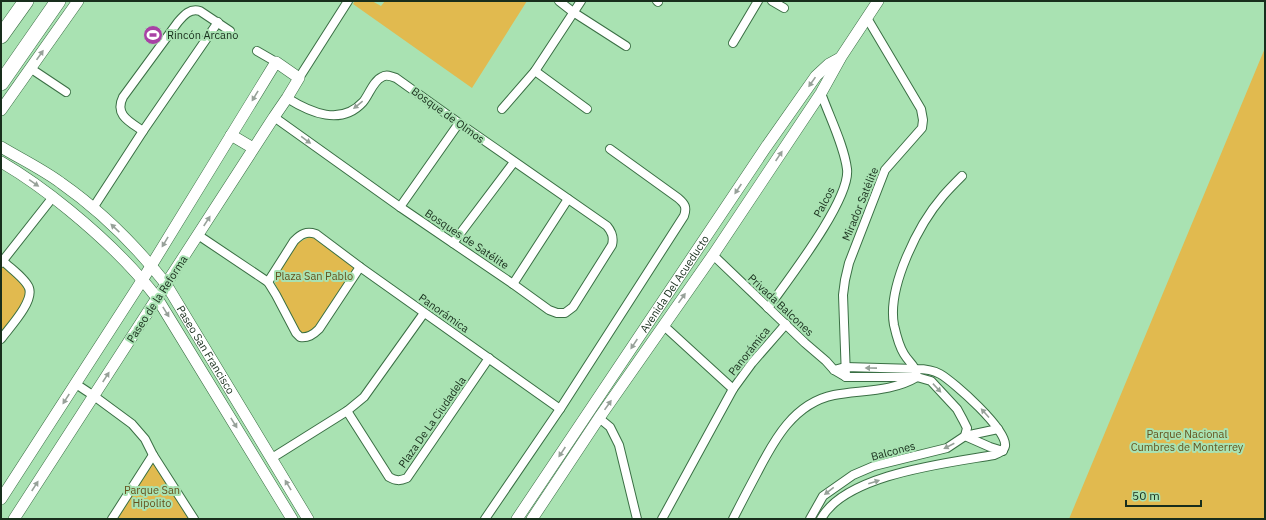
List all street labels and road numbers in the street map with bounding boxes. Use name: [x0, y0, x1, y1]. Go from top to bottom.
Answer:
street label: Bosque de Olmos: [409, 84, 487, 146]
street label: Mirador Satélite: [839, 165, 881, 243]
street label: Palcos: [810, 184, 838, 220]
street label: Bosques de Satélite: [422, 206, 512, 272]
street label: Avenida Del Acueducto: [637, 232, 712, 335]
street label: Paseo de la Reforma: [124, 253, 190, 345]
street label: Privada Balcones: [745, 271, 817, 339]
street label: Panorámica: [416, 290, 472, 336]
street label: Paseo San Francisco: [174, 303, 238, 397]
street label: Panorámica: [725, 324, 773, 378]
street label: Plaza De La Ciudadela: [395, 373, 469, 470]
street label: Balcones: [869, 438, 917, 464]

